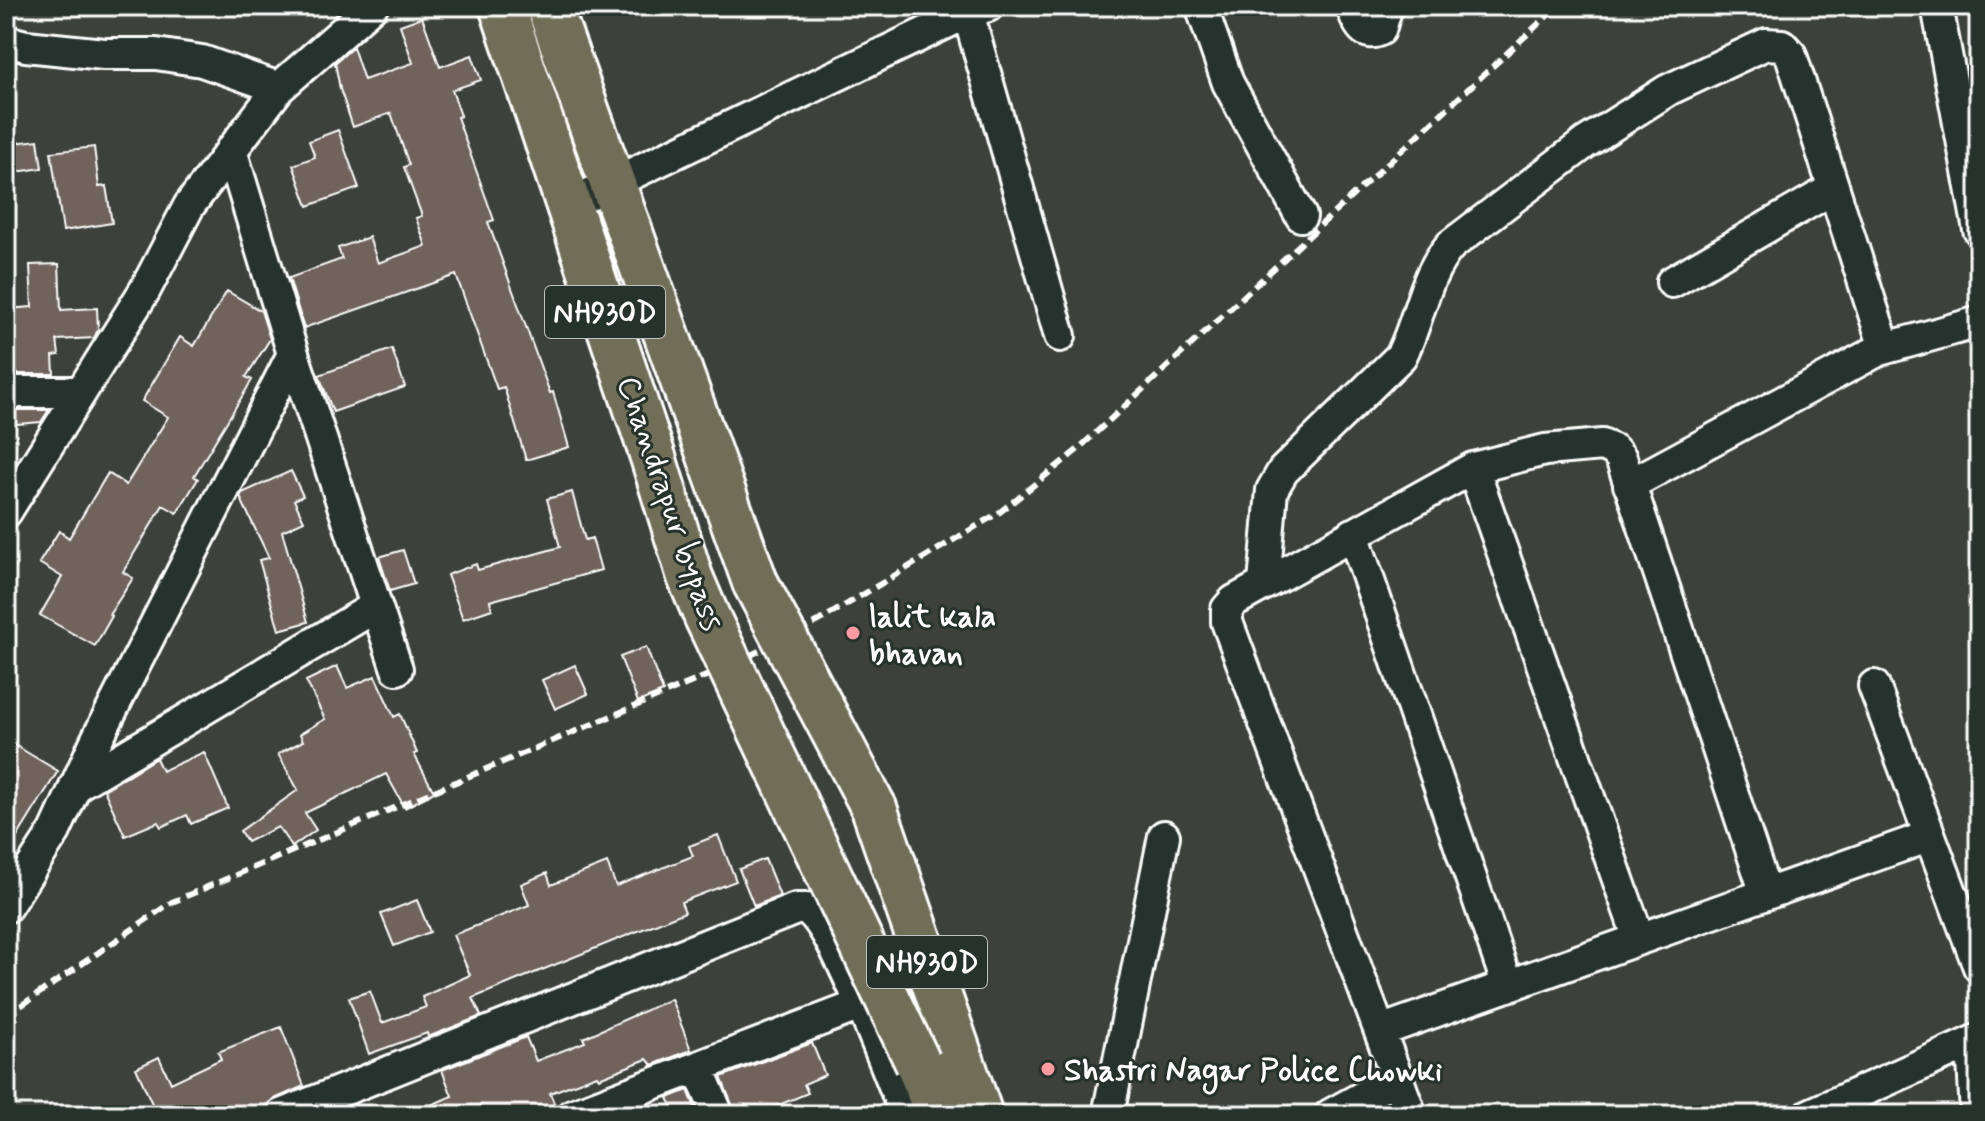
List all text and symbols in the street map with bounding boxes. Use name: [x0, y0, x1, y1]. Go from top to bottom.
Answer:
road number: NH930D: [545, 286, 665, 338]
street label: Chandrapur bypass: [606, 371, 732, 637]
place label: lalit kala bhavan: [869, 596, 996, 675]
marker: lalit kala bhavan: [844, 624, 862, 642]
road number: NH930D: [867, 936, 987, 988]
place label: Shastri Nagar Police Chowki: [1064, 1050, 1442, 1095]
marker: Shastri Nagar Police Chowki: [1039, 1060, 1057, 1078]

